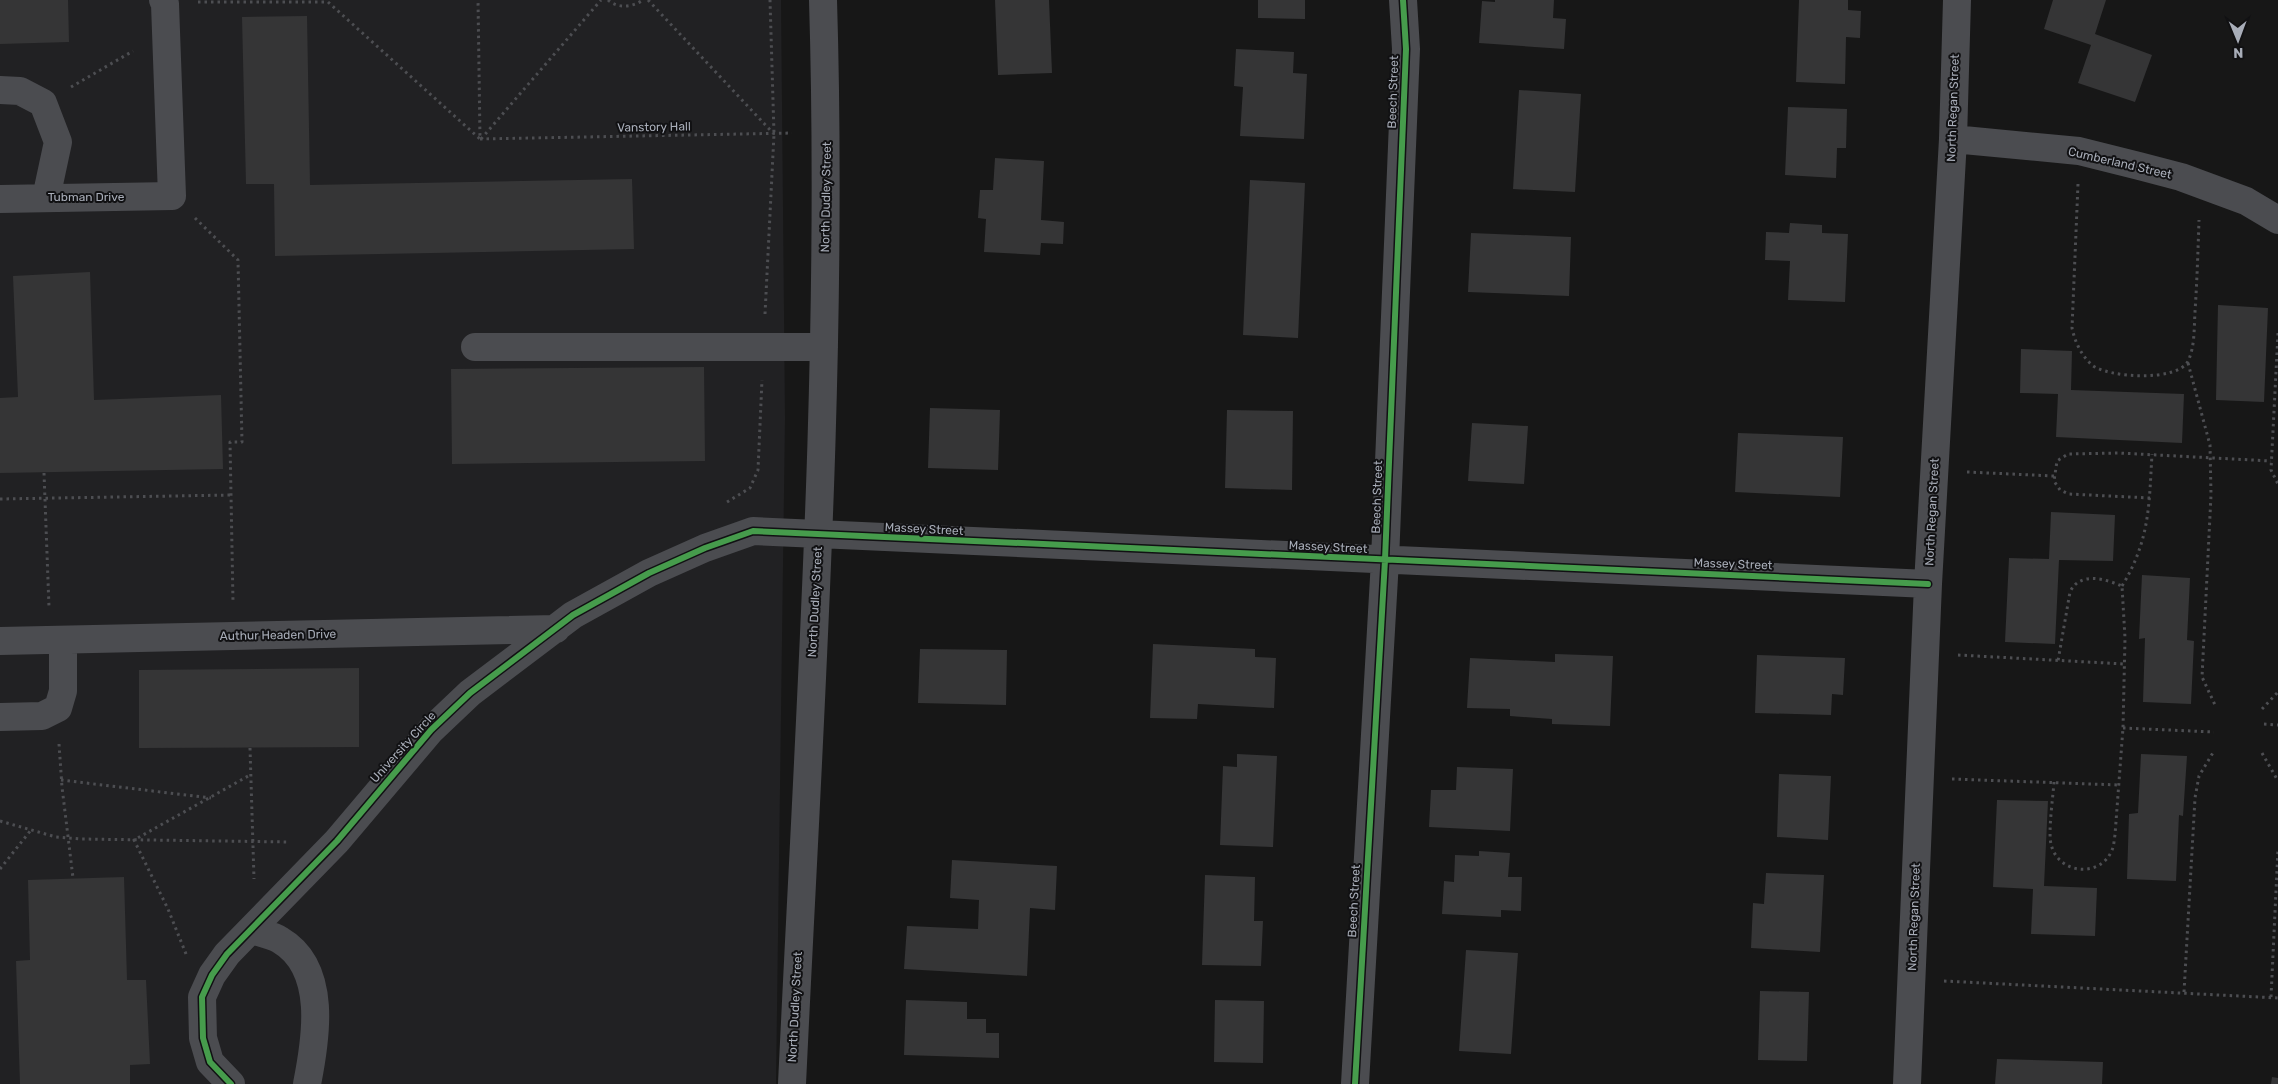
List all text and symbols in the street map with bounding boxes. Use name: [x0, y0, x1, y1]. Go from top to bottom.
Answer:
north arrow: [2213, 15, 2263, 65]
text: N: [2233, 44, 2243, 61]
street label: North Regan Street: [1944, 54, 1962, 162]
street label: Beech Street: [1385, 55, 1401, 129]
street label: Vanstory Hall: [617, 119, 691, 135]
street label: North Dudley Street: [818, 141, 834, 252]
street label: Cumberland Street: [2067, 144, 2173, 182]
street label: Tubman Drive: [48, 190, 125, 204]
street label: North Regan Street: [1922, 457, 1942, 566]
street label: Beech Street: [1369, 460, 1385, 534]
street label: Massey Street: [884, 520, 964, 538]
street label: Massey Street: [1288, 538, 1368, 556]
street label: North Dudley Street: [805, 546, 825, 658]
street label: Massey Street: [1693, 556, 1773, 572]
street label: Authur Headen Drive: [220, 627, 337, 643]
street label: University Circle: [367, 708, 439, 785]
street label: North Regan Street: [1905, 863, 1923, 971]
street label: Beech Street: [1345, 864, 1363, 938]
street label: North Dudley Street: [785, 951, 805, 1063]

